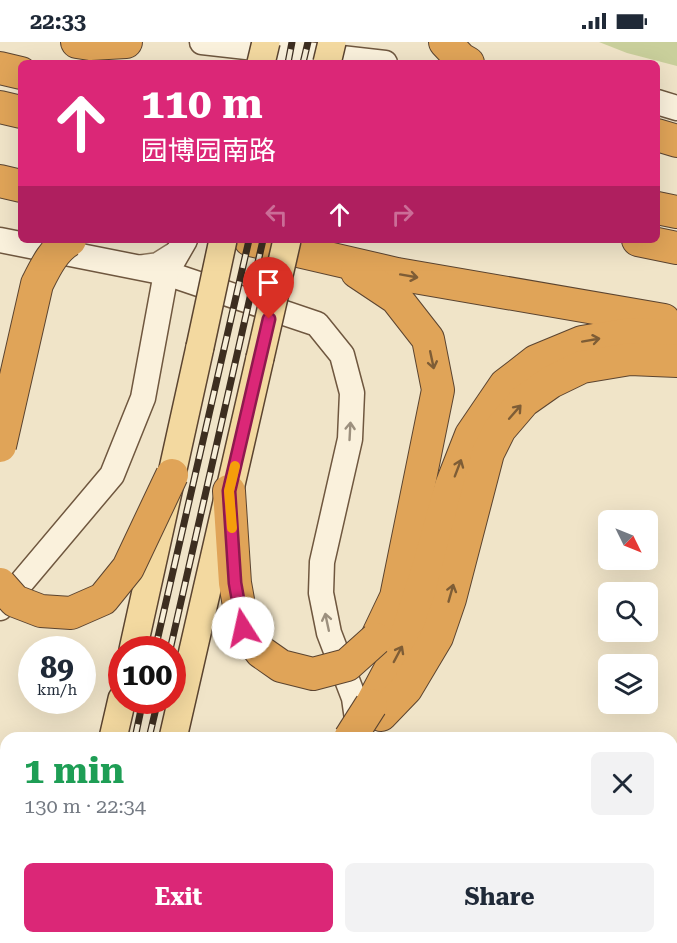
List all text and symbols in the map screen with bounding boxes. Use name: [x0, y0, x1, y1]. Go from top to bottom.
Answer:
text: 22:33: [30, 9, 86, 34]
text: 110 m: [141, 79, 263, 128]
icon: ahead: [42, 84, 120, 162]
text: 园博园南路: [141, 135, 276, 167]
icon: left: [260, 198, 293, 231]
icon: ahead: [323, 198, 356, 231]
icon: right: [386, 198, 419, 231]
pin: [243, 257, 294, 319]
icon: arrive: [252, 266, 285, 299]
one-way arrow: [399, 271, 419, 282]
one-way arrow: [581, 334, 601, 345]
one-way arrow: [427, 350, 438, 369]
one-way arrow: [508, 405, 522, 420]
one-way arrow: [345, 421, 356, 441]
one-way arrow: [453, 460, 464, 478]
north arrow: [598, 510, 658, 570]
map controls: [598, 510, 658, 714]
button: search: [598, 582, 658, 642]
one-way arrow: [446, 584, 457, 603]
position arrow: [211, 596, 275, 660]
one-way arrow: [320, 613, 332, 632]
speed limit sign: 100: [108, 636, 186, 714]
one-way arrow: [392, 646, 404, 663]
text: 89: [40, 650, 74, 685]
button: layers: [598, 654, 658, 714]
text: km/h: [37, 681, 77, 699]
text: 1 min: [24, 750, 124, 792]
button: close: [591, 752, 654, 815]
text: 130 m · 22:34: [24, 794, 146, 818]
button: Exit: [24, 863, 333, 932]
button: Share: [345, 863, 654, 932]

